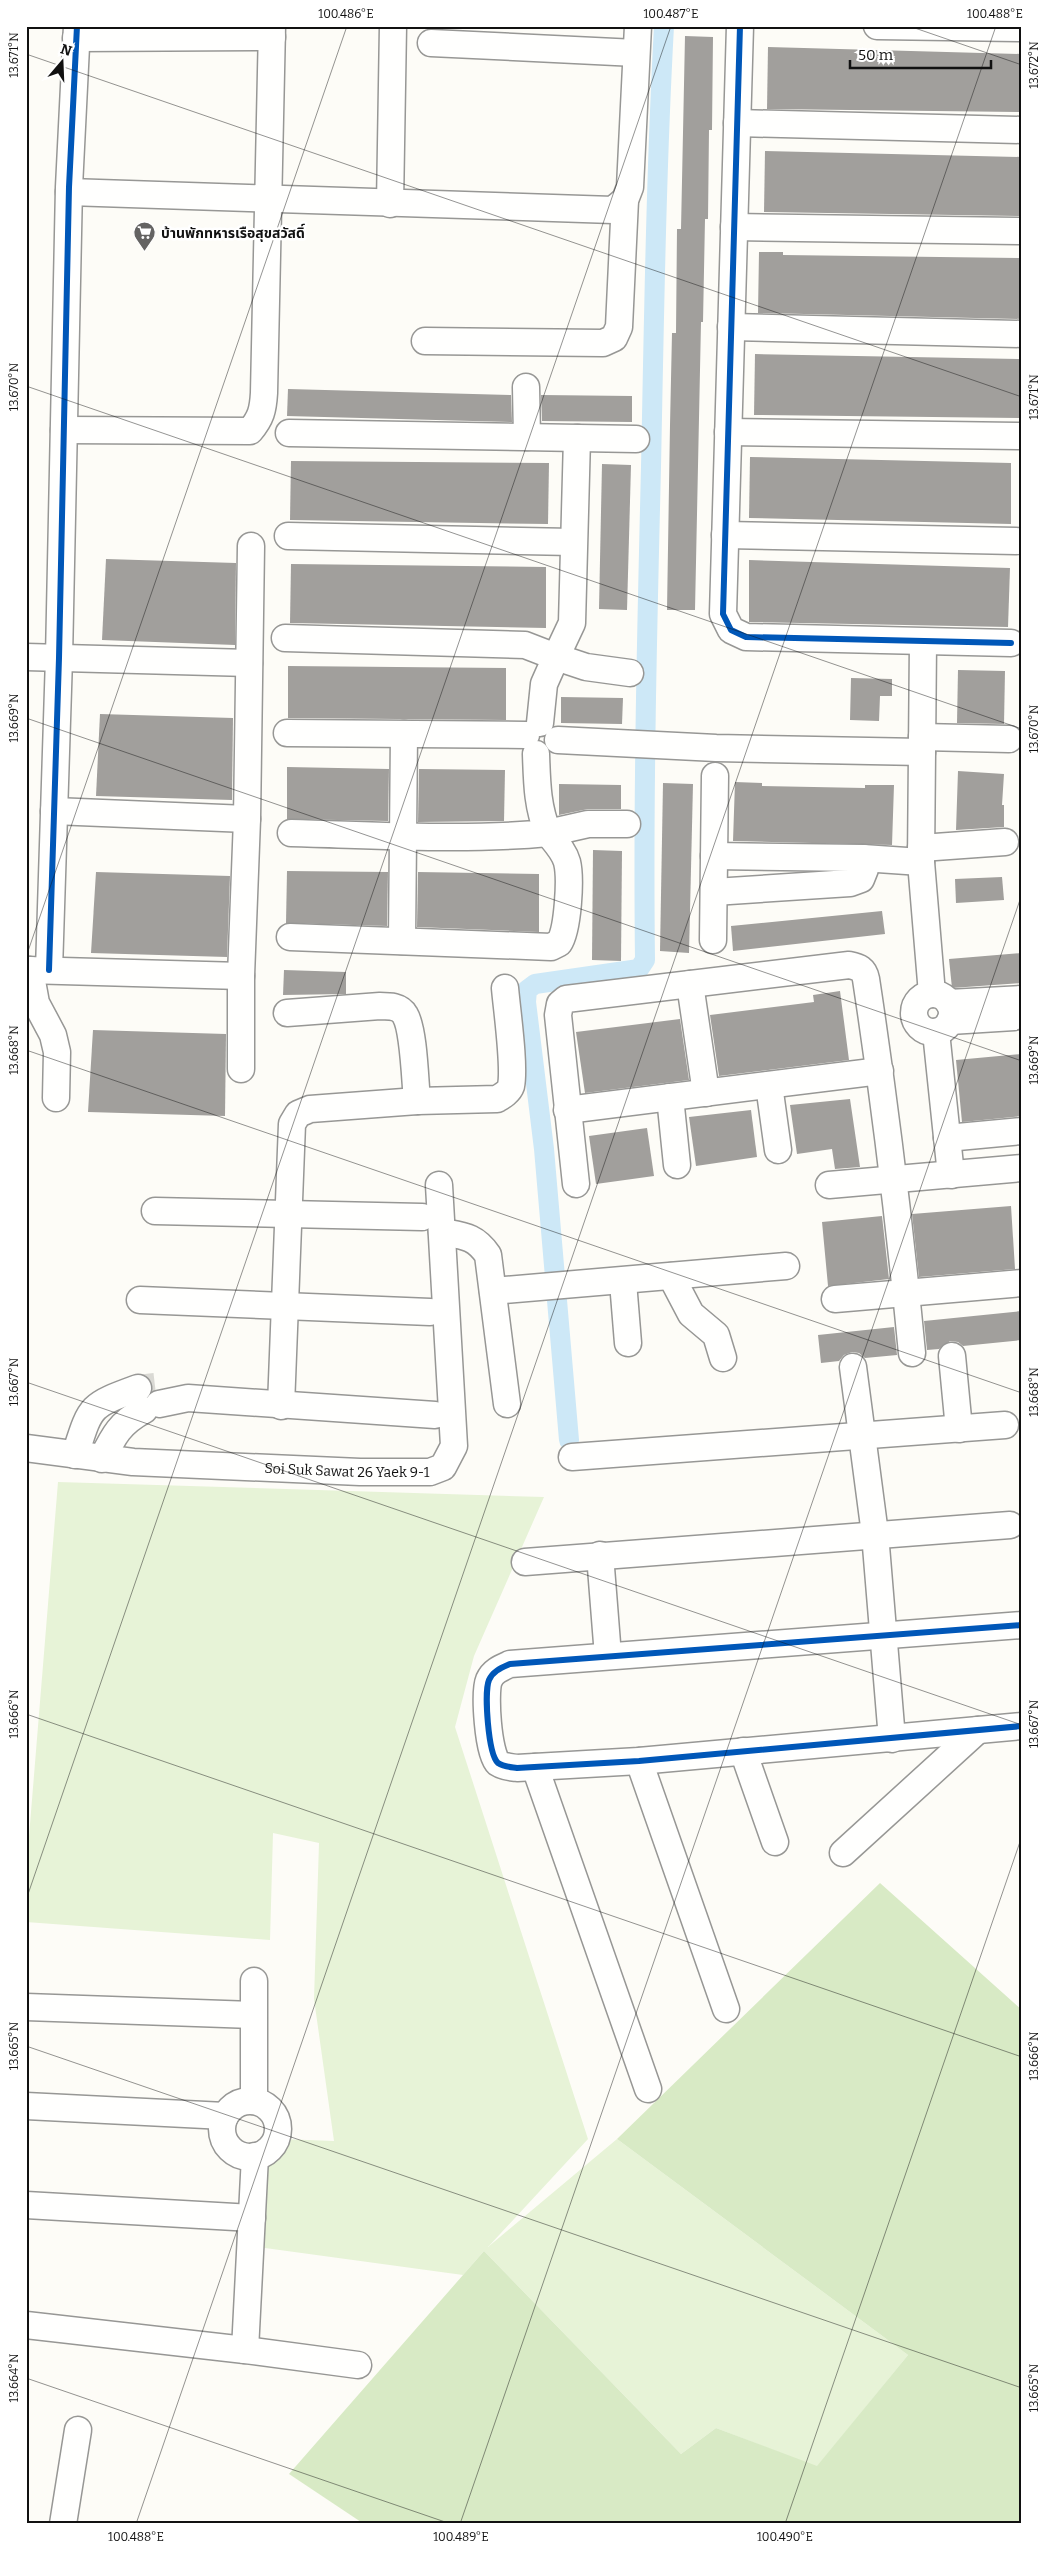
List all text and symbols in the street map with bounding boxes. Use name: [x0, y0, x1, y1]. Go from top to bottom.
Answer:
text: 100.486°E: [318, 7, 374, 21]
text: 100.487°E: [643, 7, 699, 21]
text: 100.488°E: [967, 7, 1023, 21]
text: 13.671°N: [7, 32, 21, 78]
north arrow: [38, 38, 88, 88]
scale bar: [850, 38, 992, 70]
text: N: [58, 40, 74, 60]
text: 13.672°N: [1027, 41, 1041, 89]
text: 50 m: [858, 46, 894, 64]
supermarket icon: บ้านพักทหารเรือสุขสวัสดิ์: [133, 221, 157, 252]
place label: บ้านพักทหารเรือสุขสวัสดิ์: [161, 223, 306, 242]
text: 13.670°N: [7, 362, 21, 411]
text: 13.671°N: [1027, 374, 1041, 420]
text: 13.669°N: [7, 693, 21, 743]
text: 13.670°N: [1027, 704, 1041, 753]
text: 13.668°N: [7, 1025, 21, 1075]
text: 13.669°N: [1027, 1035, 1041, 1085]
text: 13.667°N: [7, 1357, 21, 1406]
text: 13.668°N: [1027, 1367, 1041, 1417]
street label: Soi Suk Sawat 26 Yaek 9-1: [264, 1459, 430, 1481]
text: 13.666°N: [7, 1689, 21, 1739]
text: 13.667°N: [1027, 1699, 1041, 1748]
text: 13.665°N: [7, 2021, 21, 2070]
text: 13.666°N: [1027, 2031, 1041, 2081]
text: 13.664°N: [7, 2353, 21, 2402]
text: 13.665°N: [1027, 2363, 1041, 2412]
text: 100.488°E: [108, 2530, 164, 2544]
text: 100.489°E: [433, 2530, 489, 2544]
text: 100.490°E: [757, 2530, 813, 2544]

